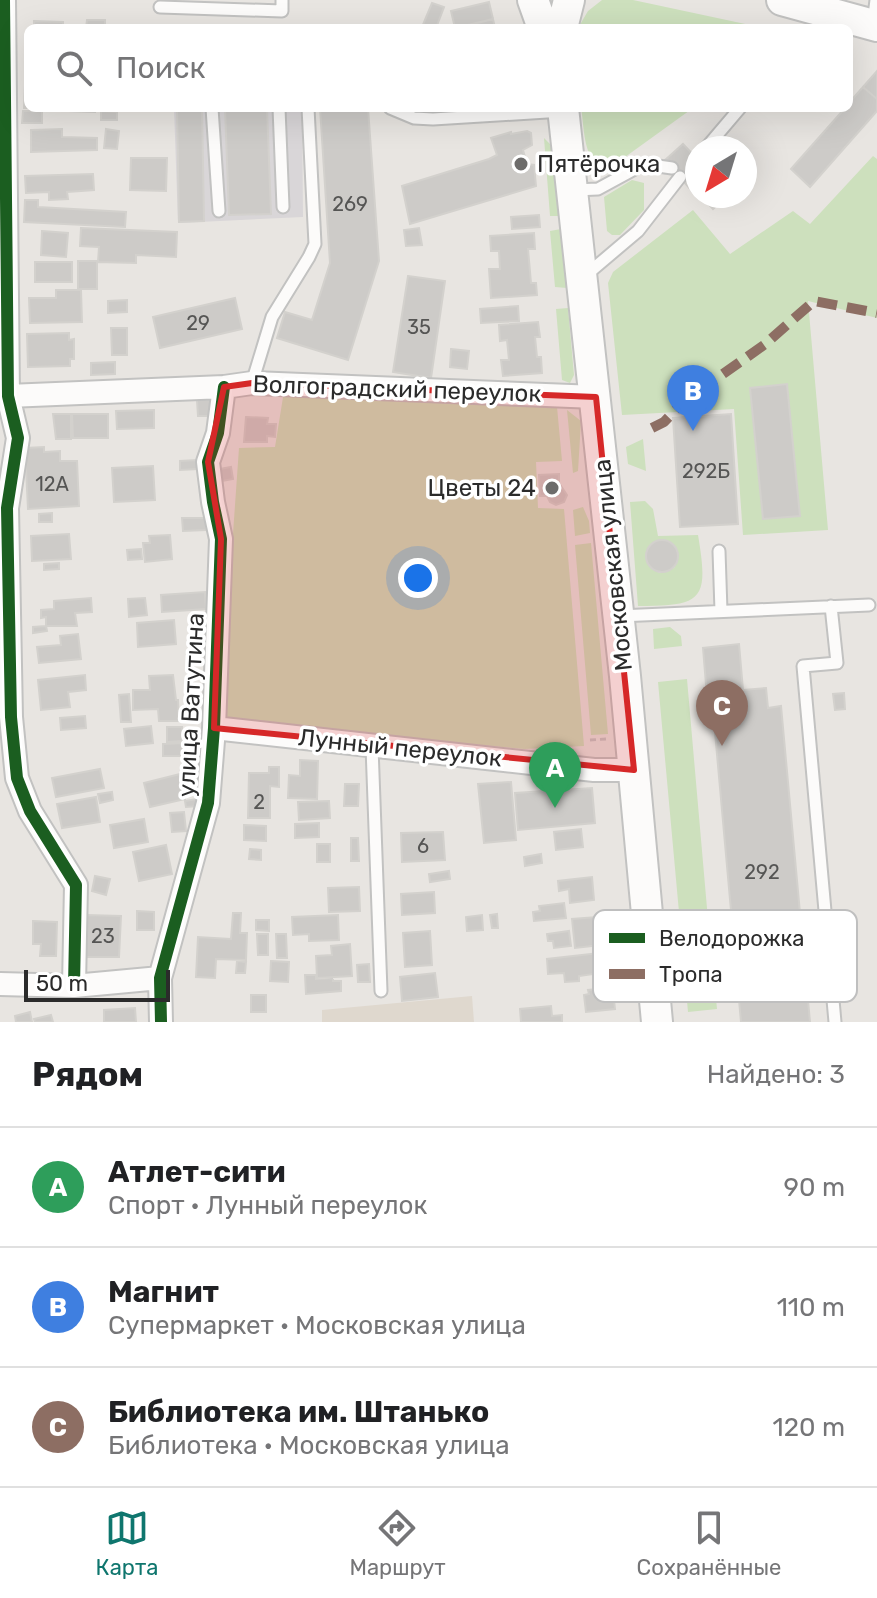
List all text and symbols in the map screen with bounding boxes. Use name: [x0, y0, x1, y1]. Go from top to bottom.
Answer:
search box: [24, 24, 853, 112]
icon: search: [52, 46, 96, 90]
text: Поиск: [116, 50, 206, 86]
north arrow: [685, 136, 757, 208]
place label: Пятёрочка: [537, 150, 660, 178]
marker: Пятёрочка: [512, 155, 530, 173]
house number: 269: [332, 192, 368, 216]
house number: 29: [186, 311, 210, 335]
house number: 35: [407, 315, 431, 339]
pin: B: [667, 365, 719, 431]
street label: Волгоградский переулок: [252, 370, 542, 408]
street label: Московская улица: [588, 458, 638, 672]
house number: 292Б: [682, 459, 730, 483]
house number: 12А: [35, 472, 69, 496]
place label: Цветы 24: [428, 474, 536, 502]
marker: Цветы 24: [543, 479, 561, 497]
your location: [398, 558, 438, 598]
street label: улица Ватутина: [172, 612, 210, 798]
pin: C: [696, 680, 748, 746]
street label: Лунный переулок: [297, 723, 503, 773]
pin: A: [529, 742, 581, 808]
house number: 2: [253, 790, 265, 814]
house number: 6: [417, 834, 429, 858]
house number: 292: [744, 860, 780, 884]
legend: [593, 910, 857, 1002]
house number: 23: [91, 924, 115, 948]
text: Велодорожка: [659, 925, 804, 952]
text: Тропа: [659, 961, 723, 988]
scale bar: [24, 966, 170, 1002]
text: 50 m: [36, 970, 88, 997]
text: Рядом: [32, 1054, 143, 1095]
text: Найдено: 3: [707, 1059, 845, 1090]
text: Атлет-сити: [108, 1154, 286, 1190]
text: A: [49, 1172, 67, 1203]
text: 90 m: [784, 1172, 845, 1203]
text: Спорт · Лунный переулок: [108, 1190, 427, 1221]
text: Магнит: [108, 1274, 219, 1310]
text: B: [49, 1292, 67, 1323]
text: 110 m: [777, 1292, 845, 1323]
text: Супермаркет · Московская улица: [108, 1310, 526, 1341]
text: Библиотека им. Штанько: [108, 1394, 489, 1430]
text: C: [49, 1412, 67, 1443]
text: 120 m: [773, 1412, 845, 1443]
text: Библиотека · Московская улица: [108, 1430, 510, 1461]
tab: Карта: [96, 1506, 158, 1581]
tab: Маршрут: [349, 1506, 445, 1581]
tab: Сохранённые: [637, 1506, 781, 1581]

